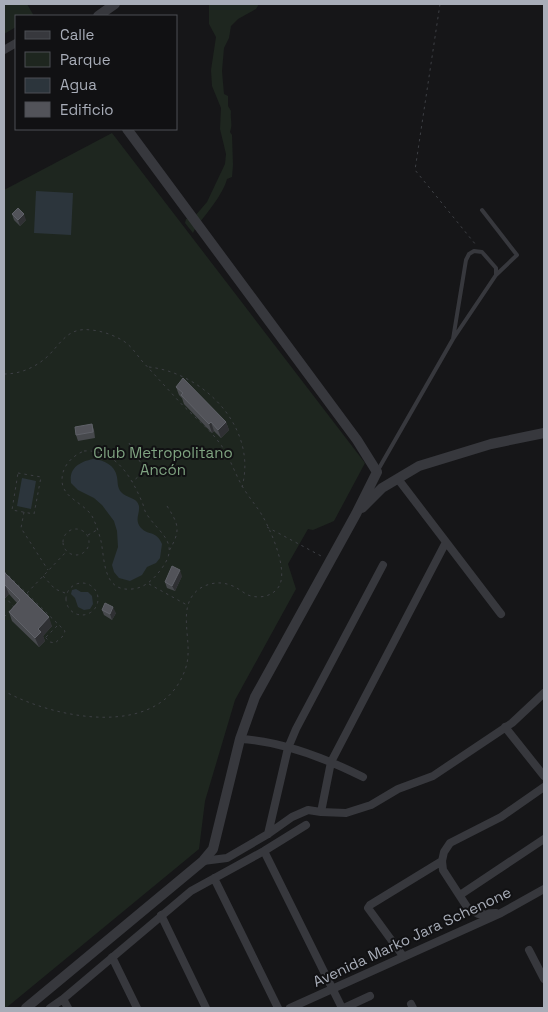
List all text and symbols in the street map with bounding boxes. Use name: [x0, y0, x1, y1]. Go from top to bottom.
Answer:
legend: [15, 15, 178, 130]
text: Calle: [60, 25, 95, 44]
text: Parque: [60, 50, 111, 69]
text: Agua: [60, 75, 97, 94]
text: Edificio: [60, 100, 114, 119]
park label: Club Metropolitano Ancón: [93, 443, 233, 479]
street label: Avenida Marko Jara Schenone: [310, 882, 514, 991]

